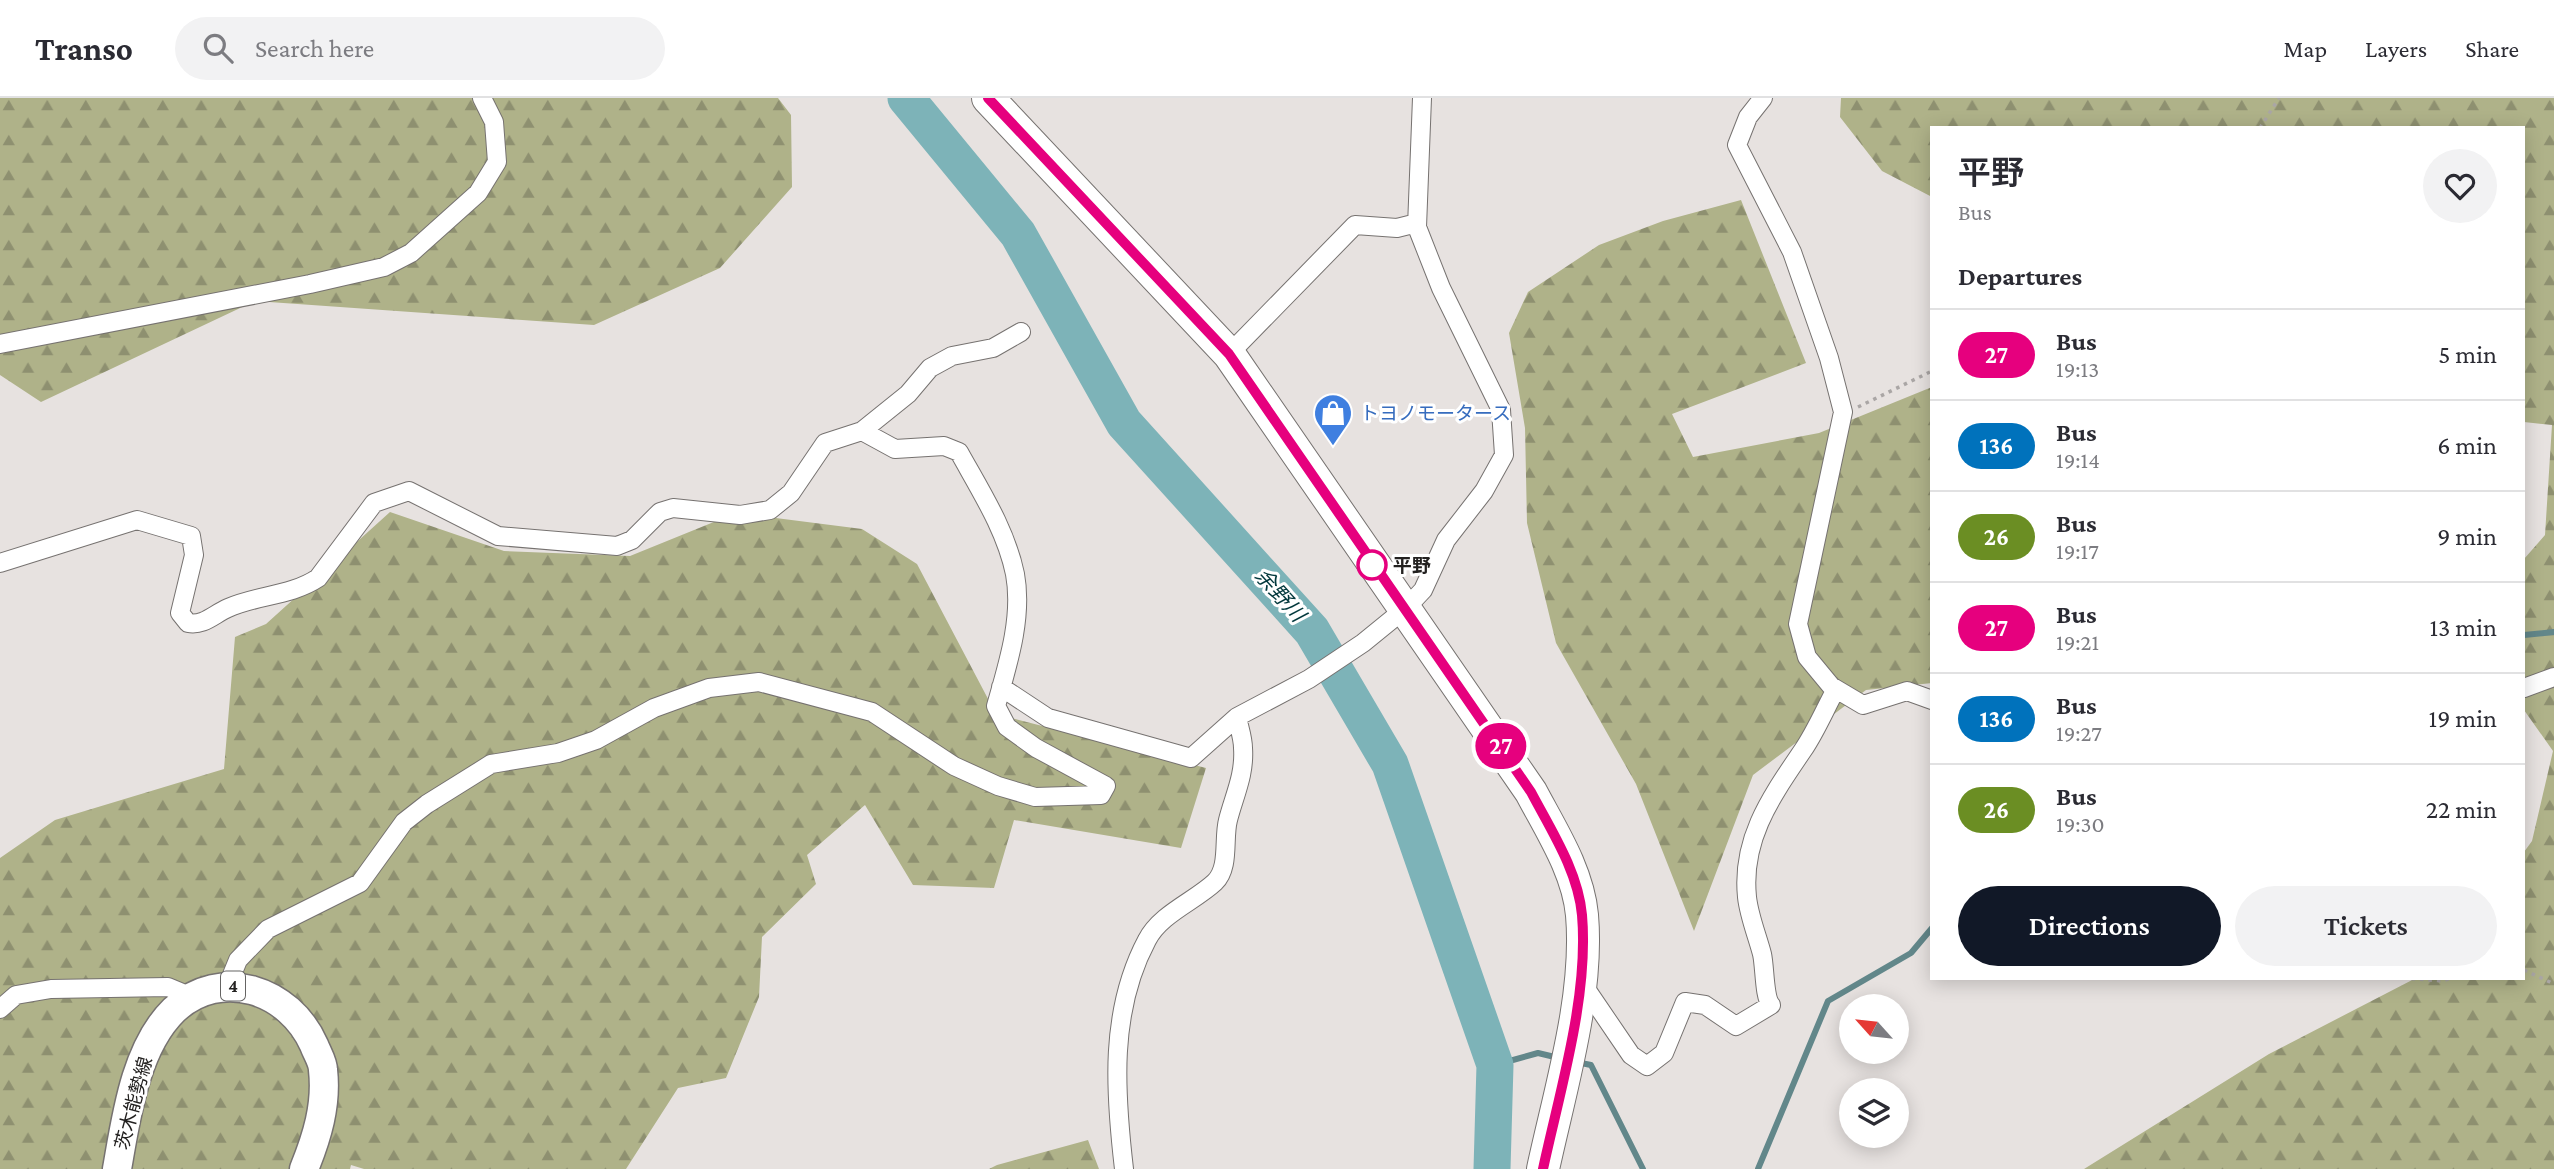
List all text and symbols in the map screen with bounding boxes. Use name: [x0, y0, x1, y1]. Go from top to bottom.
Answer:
search box: [175, 17, 665, 80]
icon: search: [199, 29, 237, 67]
text: Transo: [35, 30, 133, 67]
text: Search here: [255, 34, 374, 63]
text: Map: [2283, 35, 2327, 62]
text: Layers: [2365, 35, 2427, 62]
text: Share: [2465, 35, 2519, 62]
button: heart: [2423, 149, 2497, 223]
text: 平野: [1958, 154, 2024, 191]
text: Bus: [1958, 199, 1992, 225]
text: Departures: [1958, 262, 2082, 291]
text: Bus: [2056, 327, 2097, 356]
text: 5 min: [2438, 340, 2497, 369]
text: 27: [1985, 341, 2008, 368]
text: 19:13: [2056, 356, 2099, 382]
shop icon: トヨノモータース: [1312, 392, 1354, 447]
place label: トヨノモータース: [1360, 403, 1511, 424]
text: Bus: [2056, 418, 2097, 447]
text: 6 min: [2437, 431, 2497, 460]
text: 136: [1980, 432, 2013, 459]
text: 19:14: [2056, 447, 2100, 473]
text: Bus: [2056, 509, 2097, 538]
text: 9 min: [2437, 522, 2497, 551]
text: 26: [1984, 523, 2009, 550]
text: 19:17: [2056, 538, 2099, 564]
marker: 平野: [1357, 550, 1387, 580]
place label: 平野: [1393, 555, 1431, 576]
water label: 余野川: [1250, 564, 1311, 628]
text: Bus: [2056, 600, 2097, 629]
text: 13 min: [2429, 613, 2497, 642]
text: 27: [1985, 614, 2008, 641]
text: 19:21: [2056, 629, 2099, 655]
text: Bus: [2056, 691, 2097, 720]
text: 19 min: [2429, 704, 2497, 733]
text: 136: [1980, 705, 2013, 732]
text: 19:27: [2056, 720, 2102, 746]
line badge: 27: [1470, 723, 1532, 769]
text: 27: [1489, 732, 1513, 759]
text: Bus: [2056, 782, 2097, 811]
text: 22 min: [2426, 795, 2497, 824]
text: 26: [1984, 796, 2009, 823]
text: 19:30: [2056, 811, 2105, 837]
button: Directions: [1958, 886, 2221, 966]
button: Tickets: [2235, 886, 2497, 966]
road number: 4: [221, 972, 245, 1001]
north arrow: [1839, 994, 1909, 1064]
map controls: [1839, 994, 1909, 1148]
street label: 茨木能勢線: [111, 1055, 156, 1152]
button: layers: [1839, 1078, 1909, 1148]

